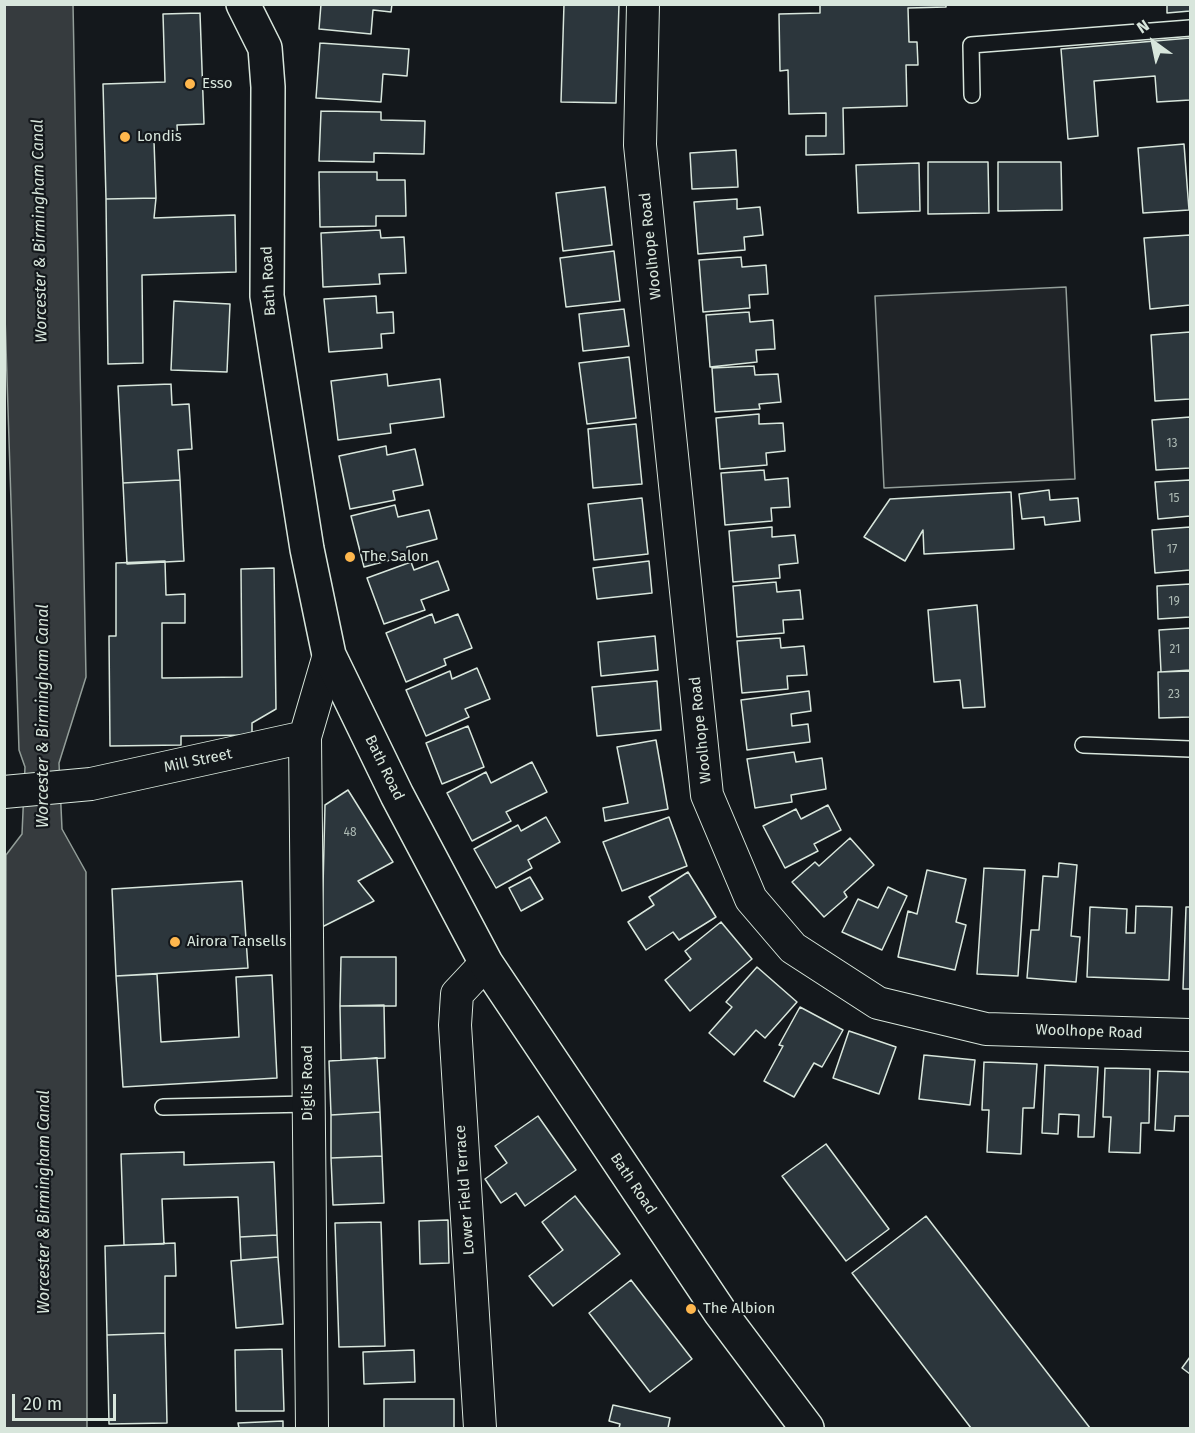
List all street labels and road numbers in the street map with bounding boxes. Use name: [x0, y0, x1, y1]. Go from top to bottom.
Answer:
street label: Woolhope Road: [636, 192, 666, 300]
street label: Bath Road: [258, 246, 280, 316]
street label: Woolhope Road: [686, 676, 716, 784]
street label: Bath Road: [361, 733, 407, 803]
street label: Mill Street: [162, 745, 234, 777]
street label: Woolhope Road: [1035, 1021, 1143, 1043]
street label: Diglis Road: [299, 1045, 317, 1121]
street label: Lower Field Terrace: [451, 1124, 479, 1256]
street label: Bath Road: [606, 1150, 660, 1218]

